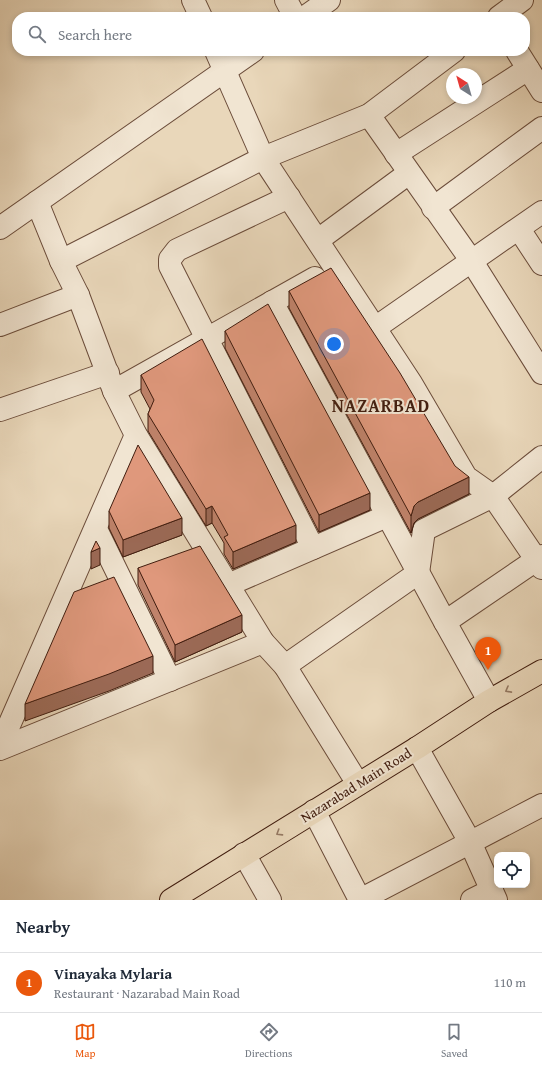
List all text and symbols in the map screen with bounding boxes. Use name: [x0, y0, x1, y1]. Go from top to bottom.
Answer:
search box: [12, 12, 530, 56]
icon: search: [26, 23, 48, 45]
text: Search here: [58, 24, 132, 45]
north arrow: [446, 68, 482, 104]
your location: [324, 334, 344, 354]
district label: NAZARBAD: [332, 392, 430, 419]
pin: 1: [475, 637, 501, 670]
one-way arrow: [505, 685, 512, 692]
street label: Nazarabad Main Road: [297, 742, 416, 827]
one-way arrow: [276, 828, 283, 835]
map controls: [494, 852, 530, 888]
button: locate: [494, 852, 530, 888]
text: Nearby: [16, 914, 70, 939]
text: Vinayaka Mylaria: [54, 963, 172, 984]
text: 1: [26, 973, 32, 992]
text: 110 m: [494, 973, 526, 992]
text: Restaurant · Nazarabad Main Road: [54, 984, 240, 1003]
tab: Map: [74, 1021, 96, 1061]
tab: Directions: [245, 1021, 292, 1061]
tab: Saved: [441, 1021, 468, 1061]

